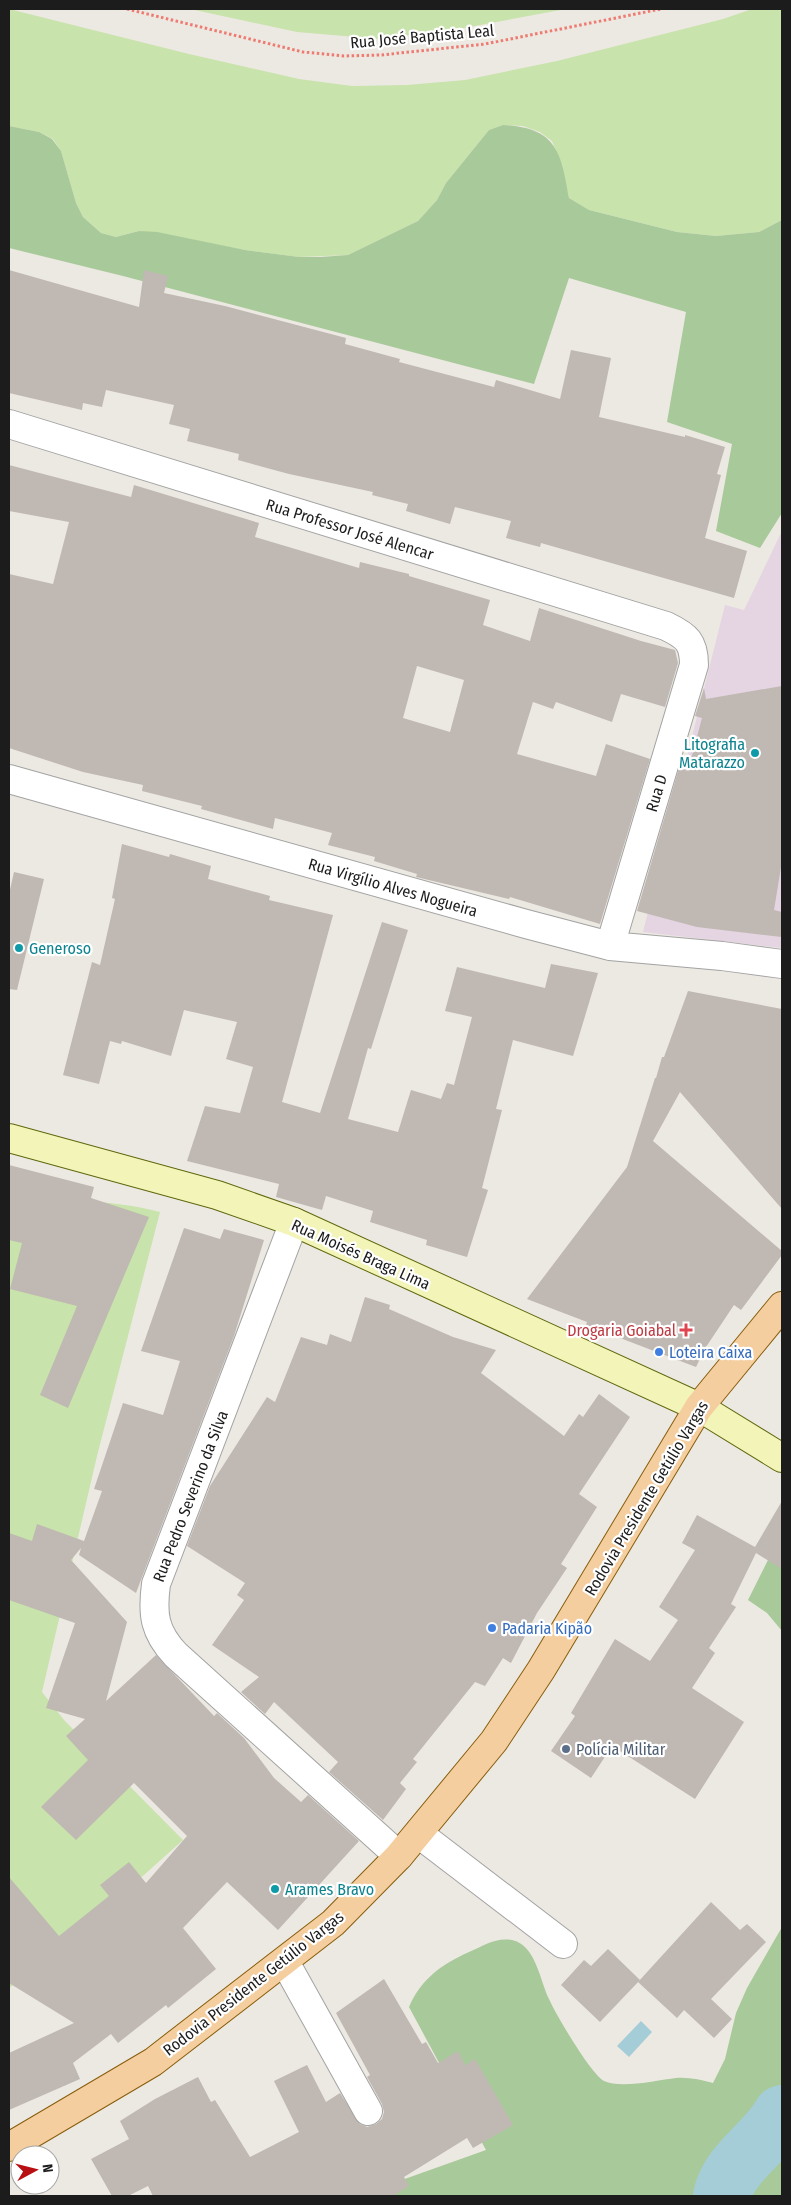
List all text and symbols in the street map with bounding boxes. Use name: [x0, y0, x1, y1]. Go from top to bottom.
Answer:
street label: Rua José Baptista Leal: [349, 21, 495, 52]
street label: Rua Professor José Alencar: [264, 495, 436, 564]
place label: Litografia Matarazzo: [679, 735, 745, 772]
marker: Litografia Matarazzo: [749, 747, 761, 759]
street label: Rua D: [642, 772, 671, 814]
street label: Rua Virgílio Alves Nogueira: [306, 854, 480, 921]
place label: Generoso: [29, 939, 91, 958]
marker: Generoso: [13, 942, 25, 954]
street label: Rua Moisés Braga Lima: [289, 1215, 433, 1294]
place label: Drogaria Goiabal: [567, 1321, 676, 1340]
marker: Drogaria Goiabal: [680, 1324, 692, 1336]
place label: Loteira Caixa: [669, 1343, 752, 1362]
marker: Loteira Caixa: [653, 1346, 665, 1358]
street label: Rodovia Presidente Getúlio Vargas: [581, 1397, 712, 1599]
street label: Rua Pedro Severino da Silva: [149, 1408, 232, 1585]
place label: Padaria Kipão: [502, 1619, 592, 1638]
marker: Padaria Kipão: [486, 1622, 498, 1634]
place label: Polícia Militar: [576, 1740, 666, 1759]
marker: Polícia Militar: [560, 1743, 572, 1755]
place label: Arames Bravo: [285, 1880, 374, 1899]
marker: Arames Bravo: [269, 1883, 281, 1895]
street label: Rodovia Presidente Getúlio Vargas: [159, 1907, 347, 2060]
north arrow: [10, 2145, 60, 2195]
text: N: [38, 2163, 56, 2174]

